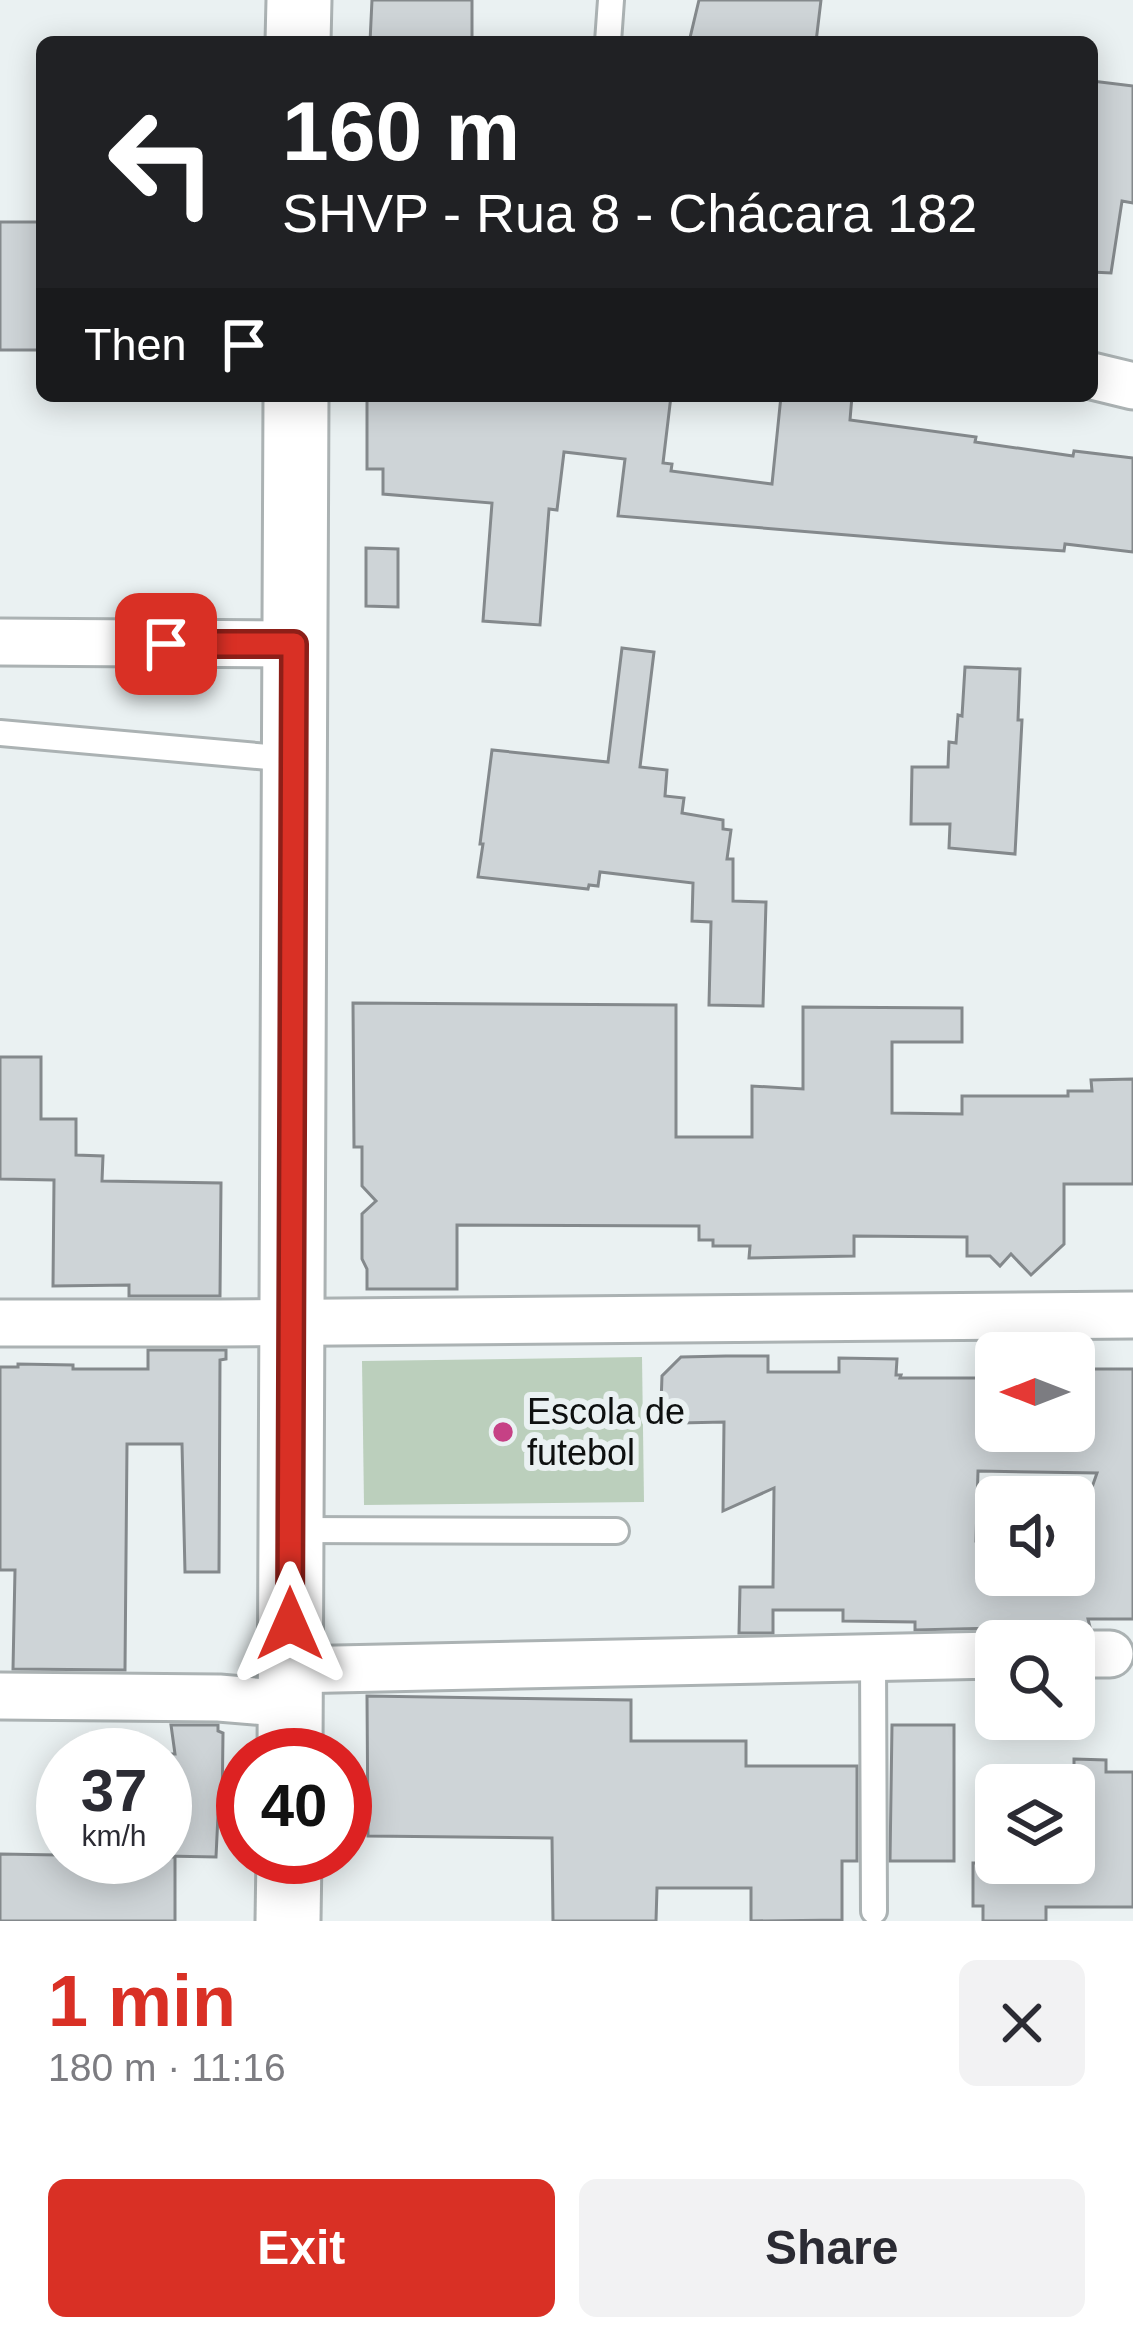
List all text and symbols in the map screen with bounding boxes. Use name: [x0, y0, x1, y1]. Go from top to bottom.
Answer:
icon: left: [84, 84, 240, 240]
text: 160 m: [282, 84, 520, 178]
text: SHVP - Rua 8 - Chácara 182: [282, 183, 977, 243]
icon: arrive: [211, 312, 277, 378]
text: Then: [84, 319, 187, 370]
pin: [115, 593, 217, 695]
icon: arrive: [133, 611, 199, 677]
north arrow: [975, 1332, 1095, 1452]
map controls: [975, 1332, 1095, 1884]
place label: Escola de futebol: [527, 1391, 685, 1473]
marker: Escola de futebol: [490, 1419, 516, 1445]
button: sound: [975, 1476, 1095, 1596]
position arrow: [227, 1561, 353, 1687]
button: search: [975, 1620, 1095, 1740]
speed limit sign: 40: [216, 1728, 372, 1884]
text: 37: [81, 1757, 147, 1824]
button: layers: [975, 1764, 1095, 1884]
text: km/h: [81, 1819, 147, 1852]
button: close: [959, 1960, 1085, 2086]
text: 1 min: [48, 1961, 236, 2041]
text: 180 m · 11:16: [48, 2046, 286, 2089]
button: Exit: [48, 2179, 555, 2317]
button: Share: [579, 2179, 1085, 2317]

